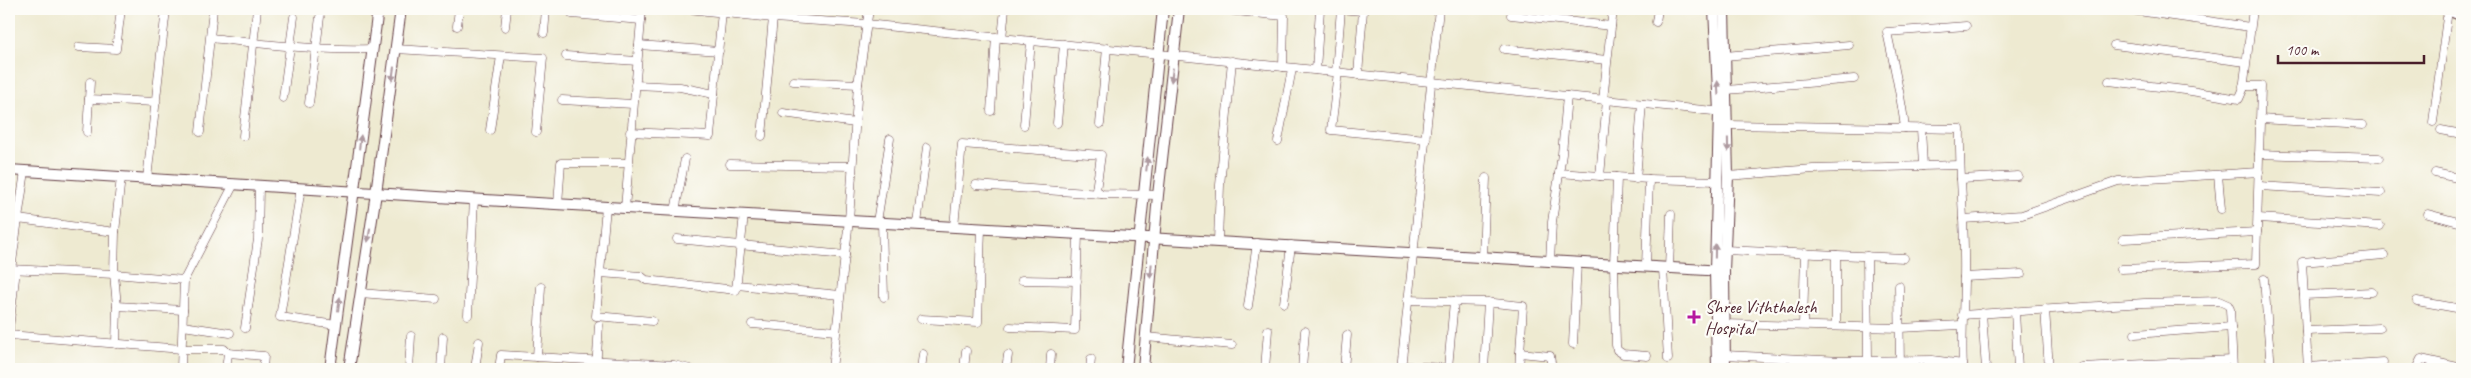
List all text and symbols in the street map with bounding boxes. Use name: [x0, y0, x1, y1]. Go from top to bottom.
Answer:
scale bar: [2278, 32, 2425, 64]
text: 100 m: [2286, 41, 2320, 60]
one-way arrow: [388, 67, 396, 83]
one-way arrow: [1168, 67, 1176, 83]
one-way arrow: [1713, 80, 1721, 96]
one-way arrow: [356, 134, 364, 150]
one-way arrow: [1724, 137, 1732, 153]
one-way arrow: [1143, 156, 1151, 172]
one-way arrow: [365, 228, 373, 244]
one-way arrow: [1712, 242, 1720, 258]
one-way arrow: [1147, 263, 1155, 279]
one-way arrow: [335, 295, 343, 311]
place label: Shree Viththalesh Hospital: [1705, 296, 1818, 339]
marker: Shree Viththalesh Hospital: [1687, 310, 1701, 324]

